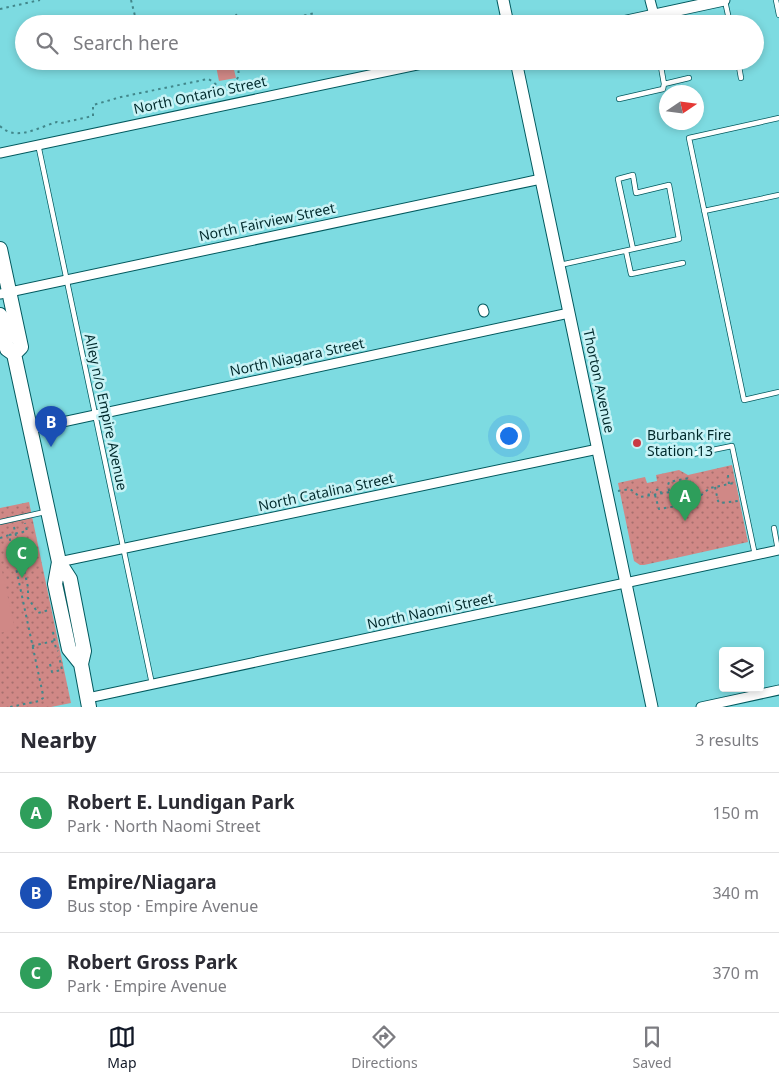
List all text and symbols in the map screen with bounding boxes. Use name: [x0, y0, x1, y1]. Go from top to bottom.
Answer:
search box: [15, 15, 764, 70]
icon: search: [33, 29, 61, 57]
text: Search here: [73, 30, 179, 56]
street label: North Ontario Street: [132, 71, 268, 118]
north arrow: [659, 85, 704, 130]
street label: North Fairview Street: [197, 198, 337, 245]
street label: Thorton Avenue: [579, 327, 620, 435]
street label: Alley n/o Empire Avenue: [81, 332, 132, 492]
street label: North Niagara Street: [228, 333, 366, 380]
pin: B: [35, 406, 67, 447]
your location: [496, 423, 522, 449]
place label: Burbank Fire Station 13: [647, 425, 731, 460]
marker: Burbank Fire Station 13: [631, 437, 643, 449]
street label: North Catalina Street: [256, 468, 396, 515]
pin: A: [669, 480, 701, 521]
pin: C: [6, 537, 38, 578]
street label: North Naomi Street: [365, 588, 495, 633]
map controls: [719, 647, 764, 692]
button: layers: [719, 647, 764, 692]
text: Nearby: [20, 726, 96, 754]
text: 3 results: [695, 729, 759, 751]
text: Robert E. Lundigan Park: [67, 789, 294, 815]
text: A: [30, 802, 42, 824]
text: 150 m: [712, 802, 759, 824]
text: Park · North Naomi Street: [67, 815, 260, 837]
text: Empire/Niagara: [67, 869, 217, 895]
text: B: [31, 882, 41, 904]
text: 340 m: [712, 882, 759, 904]
text: Bus stop · Empire Avenue: [67, 895, 258, 917]
text: Robert Gross Park: [67, 949, 238, 975]
text: C: [31, 962, 41, 984]
text: 370 m: [712, 962, 759, 984]
text: Park · Empire Avenue: [67, 975, 227, 997]
tab: Map: [107, 1023, 137, 1072]
tab: Directions: [351, 1023, 418, 1072]
tab: Saved: [632, 1023, 672, 1072]

